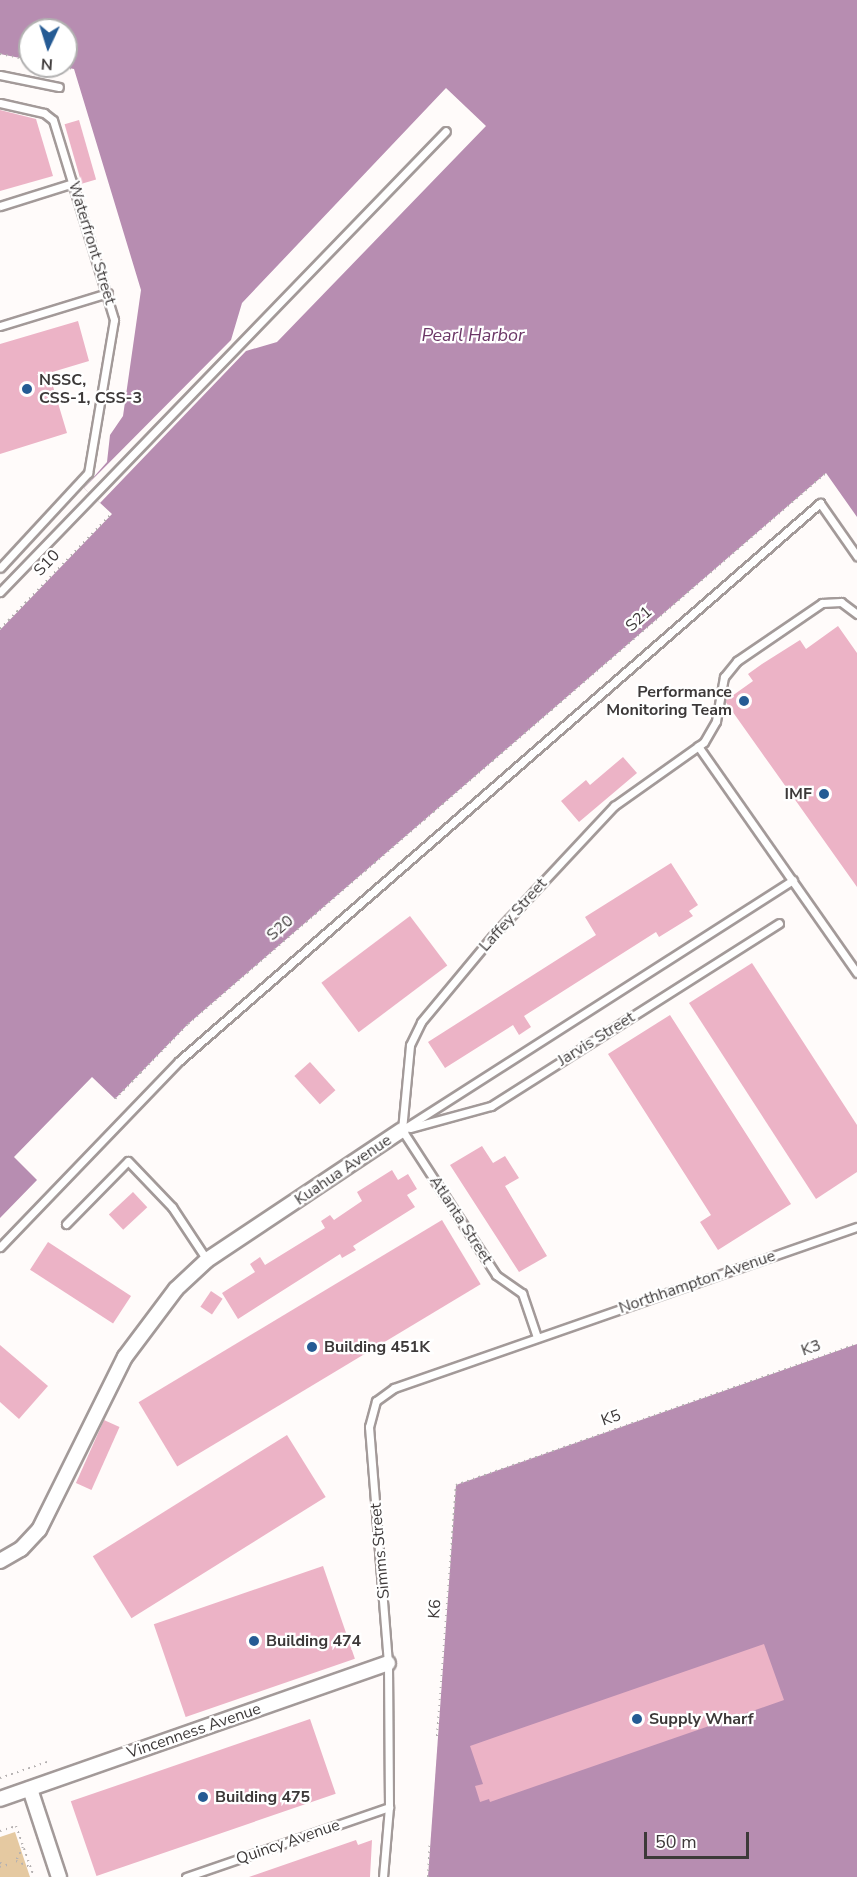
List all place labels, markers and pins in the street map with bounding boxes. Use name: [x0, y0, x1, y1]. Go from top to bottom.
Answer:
place label: NSSC, CSS-1, CSS-3: [39, 370, 142, 408]
marker: NSSC, CSS-1, CSS-3: [20, 382, 34, 396]
place label: Performance Monitoring Team: [606, 682, 732, 720]
marker: Performance Monitoring Team: [737, 694, 751, 708]
place label: IMF: [785, 784, 812, 804]
marker: IMF: [817, 787, 831, 801]
place label: Building 451K: [324, 1337, 430, 1357]
marker: Building 451K: [305, 1340, 319, 1354]
place label: Building 474: [266, 1631, 361, 1651]
marker: Building 474: [247, 1634, 261, 1648]
place label: Supply Wharf: [649, 1709, 754, 1729]
marker: Supply Wharf: [630, 1712, 644, 1726]
place label: Building 475: [215, 1787, 310, 1807]
marker: Building 475: [196, 1790, 210, 1804]

